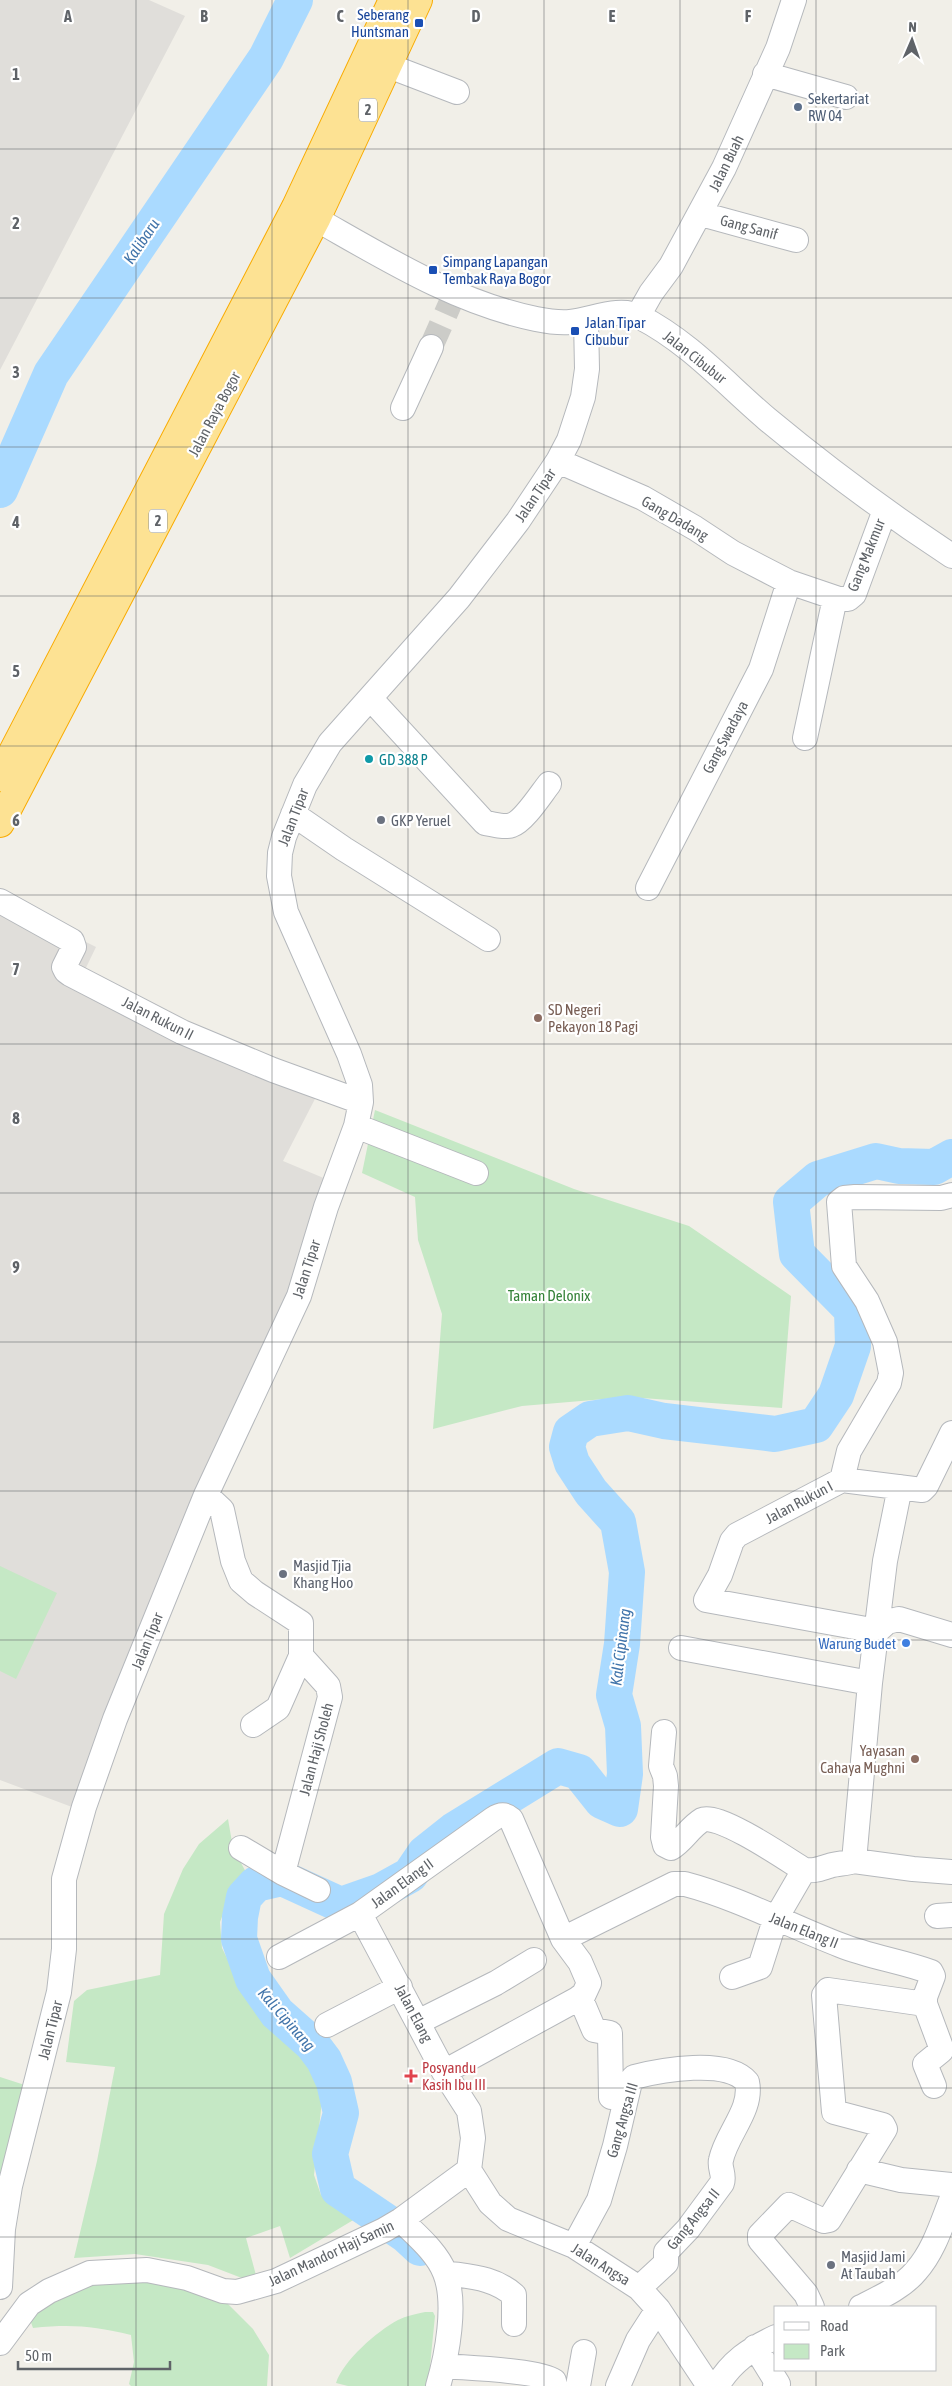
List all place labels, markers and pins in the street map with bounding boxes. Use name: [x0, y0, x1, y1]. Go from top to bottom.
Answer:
place label: Seberang Huntsman: [351, 6, 410, 40]
marker: Seberang Huntsman: [413, 17, 425, 29]
place label: Sekertariat RW 04: [808, 90, 869, 124]
marker: Sekertariat RW 04: [792, 101, 804, 113]
place label: Simpang Lapangan Tembak Raya Bogor: [443, 253, 551, 287]
marker: Simpang Lapangan Tembak Raya Bogor: [427, 264, 439, 276]
place label: Jalan Tipar Cibubur: [585, 314, 646, 348]
marker: Jalan Tipar Cibubur: [569, 325, 581, 337]
place label: GD 388 P: [379, 751, 428, 768]
marker: GD 388 P: [363, 753, 375, 765]
place label: GKP Yeruel: [391, 812, 451, 829]
marker: GKP Yeruel: [375, 814, 387, 826]
place label: SD Negeri Pekayon 18 Pagi: [548, 1001, 638, 1035]
marker: SD Negeri Pekayon 18 Pagi: [532, 1012, 544, 1024]
place label: Masjid Tjia Khang Hoo: [293, 1557, 353, 1591]
marker: Masjid Tjia Khang Hoo: [277, 1568, 289, 1580]
place label: Warung Budet: [819, 1635, 896, 1652]
marker: Warung Budet: [900, 1637, 912, 1649]
place label: Yayasan Cahaya Mughni: [820, 1742, 905, 1776]
marker: Yayasan Cahaya Mughni: [909, 1753, 921, 1765]
place label: Posyandu Kasih Ibu III: [422, 2059, 486, 2093]
marker: Posyandu Kasih Ibu III: [404, 2069, 418, 2083]
place label: Masjid Jami At Taubah: [841, 2248, 905, 2282]
marker: Masjid Jami At Taubah: [825, 2259, 837, 2271]

